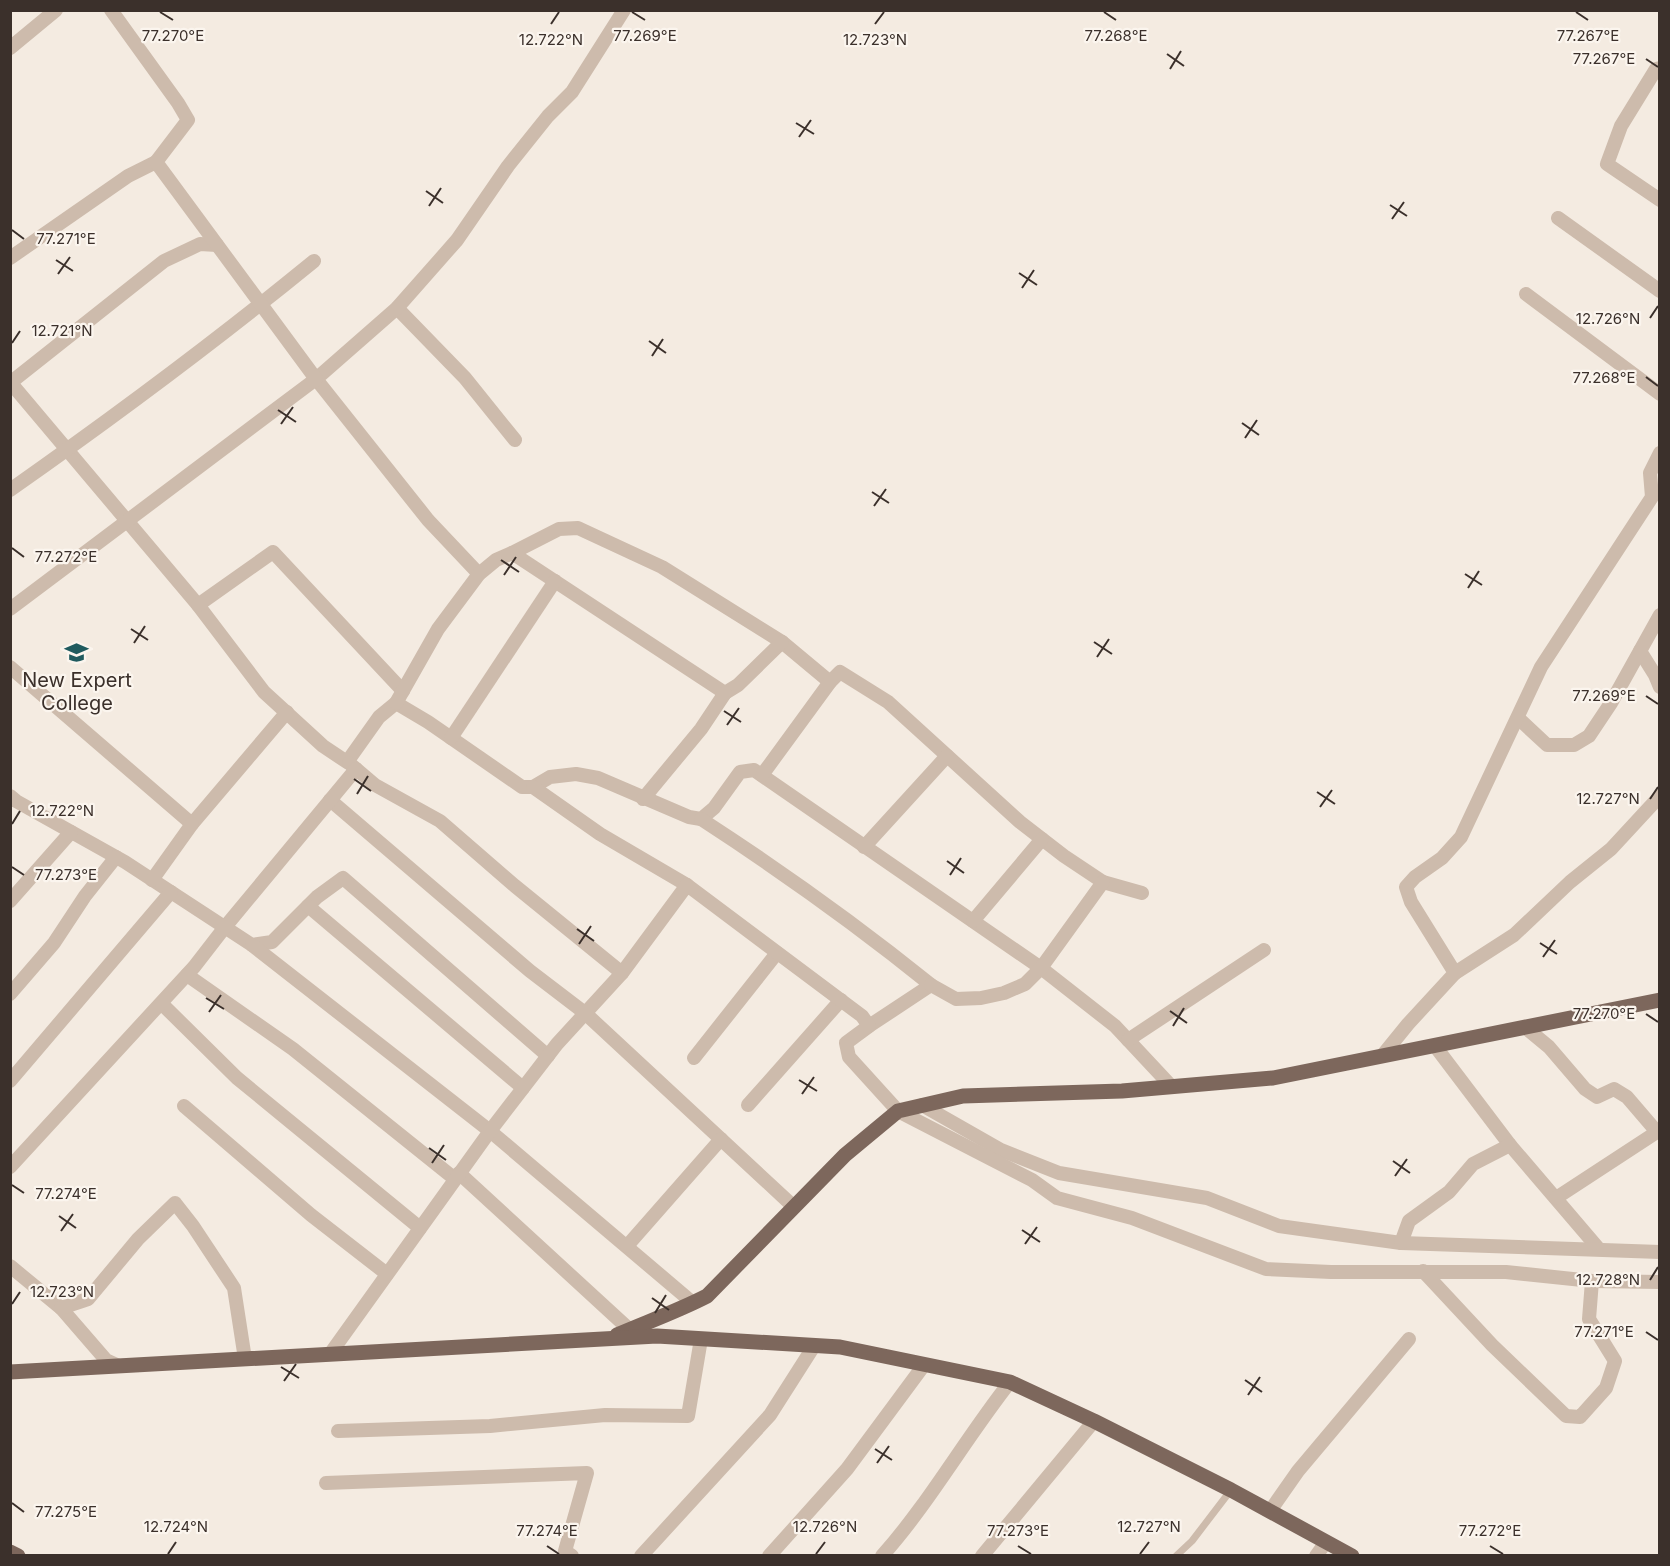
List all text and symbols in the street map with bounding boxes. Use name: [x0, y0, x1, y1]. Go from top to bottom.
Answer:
text: 77.270°E: [142, 26, 204, 45]
text: 77.269°E: [613, 26, 677, 45]
text: 77.268°E: [1084, 26, 1148, 45]
text: 77.267°E: [1557, 26, 1619, 45]
text: 12.722°N: [519, 30, 583, 49]
text: 12.723°N: [843, 30, 907, 49]
text: 77.267°E: [1573, 49, 1635, 68]
text: 77.271°E: [36, 229, 96, 248]
text: 12.726°N: [1576, 309, 1640, 328]
text: 12.721°N: [31, 321, 93, 340]
text: 77.268°E: [1572, 368, 1636, 387]
text: 77.272°E: [35, 547, 97, 566]
school or university icon: New Expert College: [64, 640, 90, 666]
place label: New Expert College: [22, 668, 132, 715]
text: 77.269°E: [1572, 686, 1636, 705]
text: 12.727°N: [1576, 789, 1640, 808]
text: 12.722°N: [30, 801, 94, 820]
text: 77.273°E: [35, 865, 97, 884]
text: 77.270°E: [1573, 1004, 1635, 1023]
text: 77.274°E: [35, 1184, 97, 1203]
text: 12.728°N: [1576, 1270, 1640, 1289]
text: 12.723°N: [30, 1282, 94, 1301]
text: 77.271°E: [1574, 1322, 1634, 1341]
text: 77.275°E: [35, 1502, 97, 1521]
text: 12.724°N: [144, 1517, 208, 1536]
text: 12.726°N: [793, 1517, 857, 1536]
text: 12.727°N: [1117, 1517, 1181, 1536]
text: 77.274°E: [516, 1521, 578, 1540]
text: 77.273°E: [987, 1521, 1049, 1540]
text: 77.272°E: [1459, 1521, 1521, 1540]

